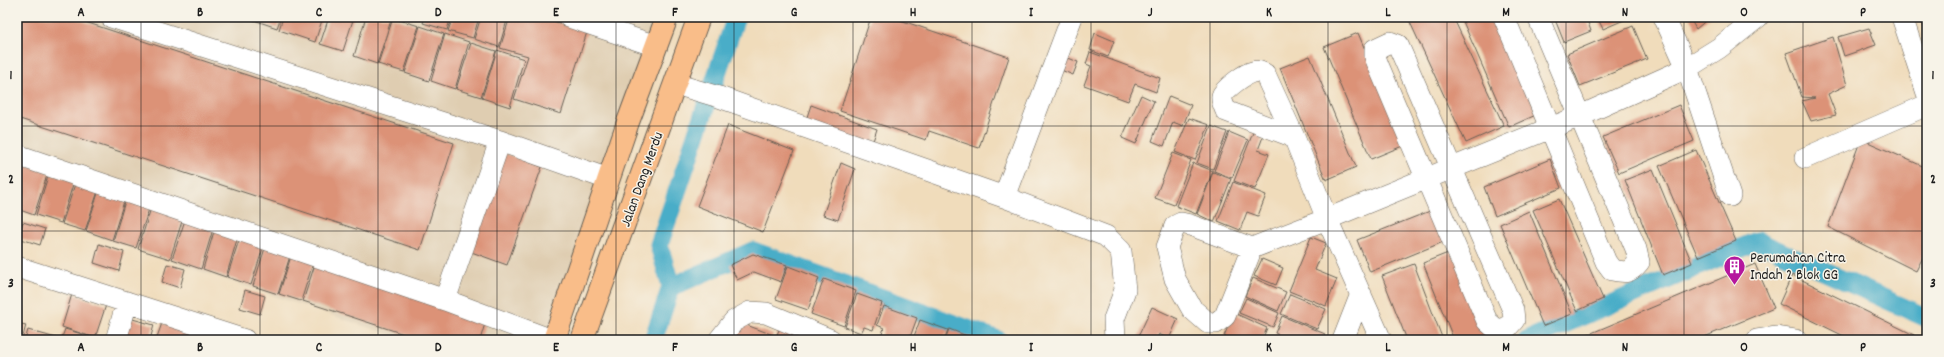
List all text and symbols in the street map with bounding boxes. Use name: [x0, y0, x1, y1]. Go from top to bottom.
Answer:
text: A: [77, 4, 85, 23]
text: B: [197, 4, 203, 23]
text: C: [316, 4, 323, 23]
text: D: [435, 4, 442, 23]
text: E: [553, 4, 560, 23]
text: F: [672, 4, 678, 23]
text: G: [791, 4, 798, 23]
text: H: [910, 4, 917, 23]
text: I: [1029, 4, 1034, 23]
text: J: [1148, 4, 1153, 23]
text: K: [1266, 4, 1272, 23]
text: L: [1385, 4, 1391, 23]
text: M: [1502, 4, 1510, 23]
text: N: [1622, 4, 1628, 23]
text: O: [1740, 4, 1748, 23]
text: P: [1860, 4, 1866, 23]
text: 1: [10, 67, 13, 86]
text: 1: [1932, 67, 1935, 86]
street label: Jalan Dang Merdu: [616, 129, 670, 230]
text: 2: [8, 171, 14, 190]
text: 2: [1930, 171, 1936, 190]
place label: Perumahan Citra Indah 2 Blok GG: [1750, 248, 1846, 287]
building icon: Perumahan Citra Indah 2 Blok GG: [1721, 253, 1747, 286]
text: 3: [8, 275, 14, 294]
text: 3: [1930, 275, 1936, 294]
text: A: [77, 339, 85, 357]
text: B: [197, 339, 203, 357]
text: C: [316, 339, 323, 357]
text: D: [435, 339, 442, 357]
text: E: [553, 339, 560, 357]
text: F: [672, 339, 678, 357]
text: G: [791, 339, 798, 357]
text: H: [910, 339, 917, 357]
text: I: [1029, 339, 1034, 357]
text: J: [1148, 339, 1153, 357]
text: K: [1266, 339, 1272, 357]
text: L: [1385, 339, 1391, 357]
text: M: [1502, 339, 1510, 357]
text: N: [1622, 339, 1628, 357]
text: O: [1740, 339, 1748, 357]
text: P: [1860, 339, 1866, 357]

